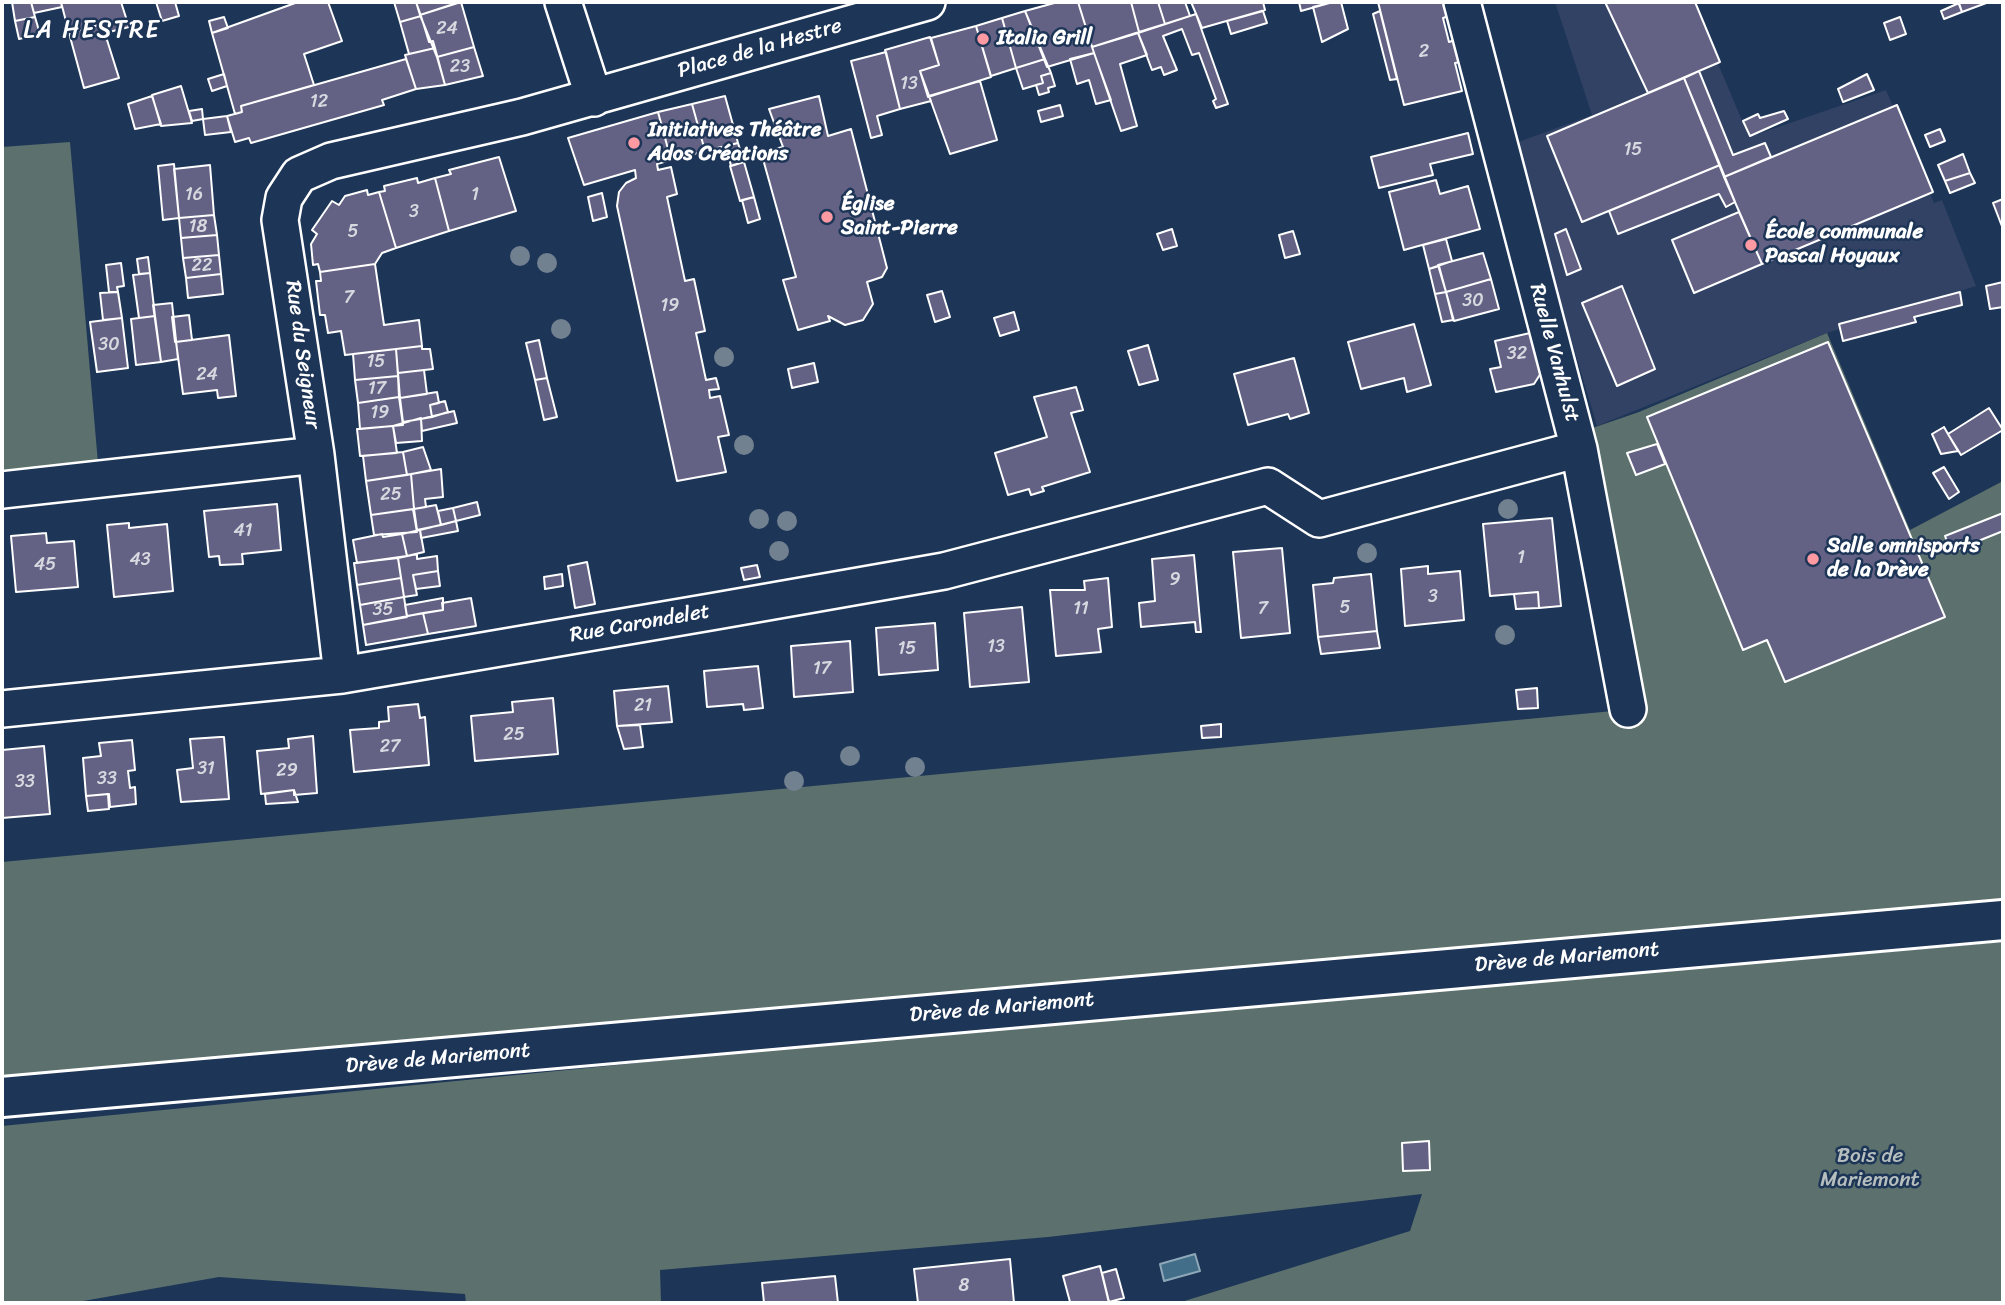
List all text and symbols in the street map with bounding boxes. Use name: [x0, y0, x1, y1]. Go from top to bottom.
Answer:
street label: Place de la Hestre: [675, 14, 845, 84]
district label: LA HESTRE: [25, 17, 159, 45]
house number: 24: [436, 18, 458, 40]
place label: Italia Grill: [997, 26, 1092, 52]
marker: Italia Grill: [975, 31, 991, 47]
house number: 2: [1419, 41, 1429, 63]
house number: 23: [450, 56, 470, 78]
house number: 13: [900, 73, 918, 95]
house number: 12: [310, 91, 328, 113]
place label: Initiatives Théâtre Ados Créations: [648, 118, 821, 168]
marker: Initiatives Théâtre Ados Créations: [626, 135, 642, 151]
house number: 15: [1624, 139, 1642, 161]
house number: 16: [185, 184, 203, 206]
house number: 1: [471, 184, 479, 206]
place label: Église Saint-Pierre: [841, 192, 958, 242]
house number: 3: [409, 201, 419, 223]
marker: Église Saint-Pierre: [819, 209, 835, 225]
house number: 18: [189, 216, 207, 238]
place label: École communale Pascal Hoyaux: [1765, 220, 1923, 270]
house number: 5: [348, 221, 358, 243]
marker: École communale Pascal Hoyaux: [1743, 237, 1759, 253]
house number: 22: [192, 255, 212, 277]
street label: Rue du Seigneur: [279, 279, 325, 431]
street label: Ruelle Vanhulst: [1523, 281, 1585, 425]
house number: 7: [344, 287, 354, 309]
house number: 30: [1462, 290, 1484, 312]
house number: 19: [661, 295, 679, 317]
house number: 30: [98, 334, 120, 356]
house number: 32: [1507, 343, 1527, 365]
house number: 15: [367, 351, 385, 373]
house number: 24: [196, 364, 218, 386]
house number: 17: [368, 378, 386, 400]
house number: 19: [371, 402, 389, 424]
house number: 25: [380, 484, 402, 506]
house number: 41: [234, 520, 252, 542]
place label: Salle omnisports de la Drève: [1827, 534, 1980, 584]
house number: 1: [1517, 547, 1525, 569]
house number: 43: [129, 549, 151, 571]
marker: Salle omnisports de la Drève: [1805, 551, 1821, 567]
house number: 45: [34, 554, 56, 576]
house number: 9: [1169, 569, 1181, 591]
house number: 3: [1428, 586, 1438, 608]
house number: 5: [1340, 597, 1350, 619]
house number: 11: [1073, 598, 1089, 620]
house number: 7: [1258, 598, 1268, 620]
house number: 35: [373, 599, 393, 621]
street label: Rue Carondelet: [568, 599, 712, 649]
house number: 13: [987, 636, 1005, 658]
house number: 15: [898, 638, 916, 660]
house number: 17: [813, 658, 831, 680]
house number: 21: [634, 695, 652, 717]
house number: 25: [503, 724, 525, 746]
house number: 27: [380, 736, 400, 758]
house number: 31: [197, 758, 215, 780]
house number: 29: [276, 760, 298, 782]
house number: 33: [97, 768, 117, 790]
house number: 33: [15, 771, 35, 793]
street label: Drève de Mariemont: [1474, 937, 1660, 979]
street label: Drève de Mariemont: [909, 987, 1095, 1029]
street label: Drève de Mariemont: [345, 1038, 531, 1080]
park label: Bois de Mariemont: [1820, 1144, 1920, 1194]
house number: 8: [959, 1275, 969, 1297]

